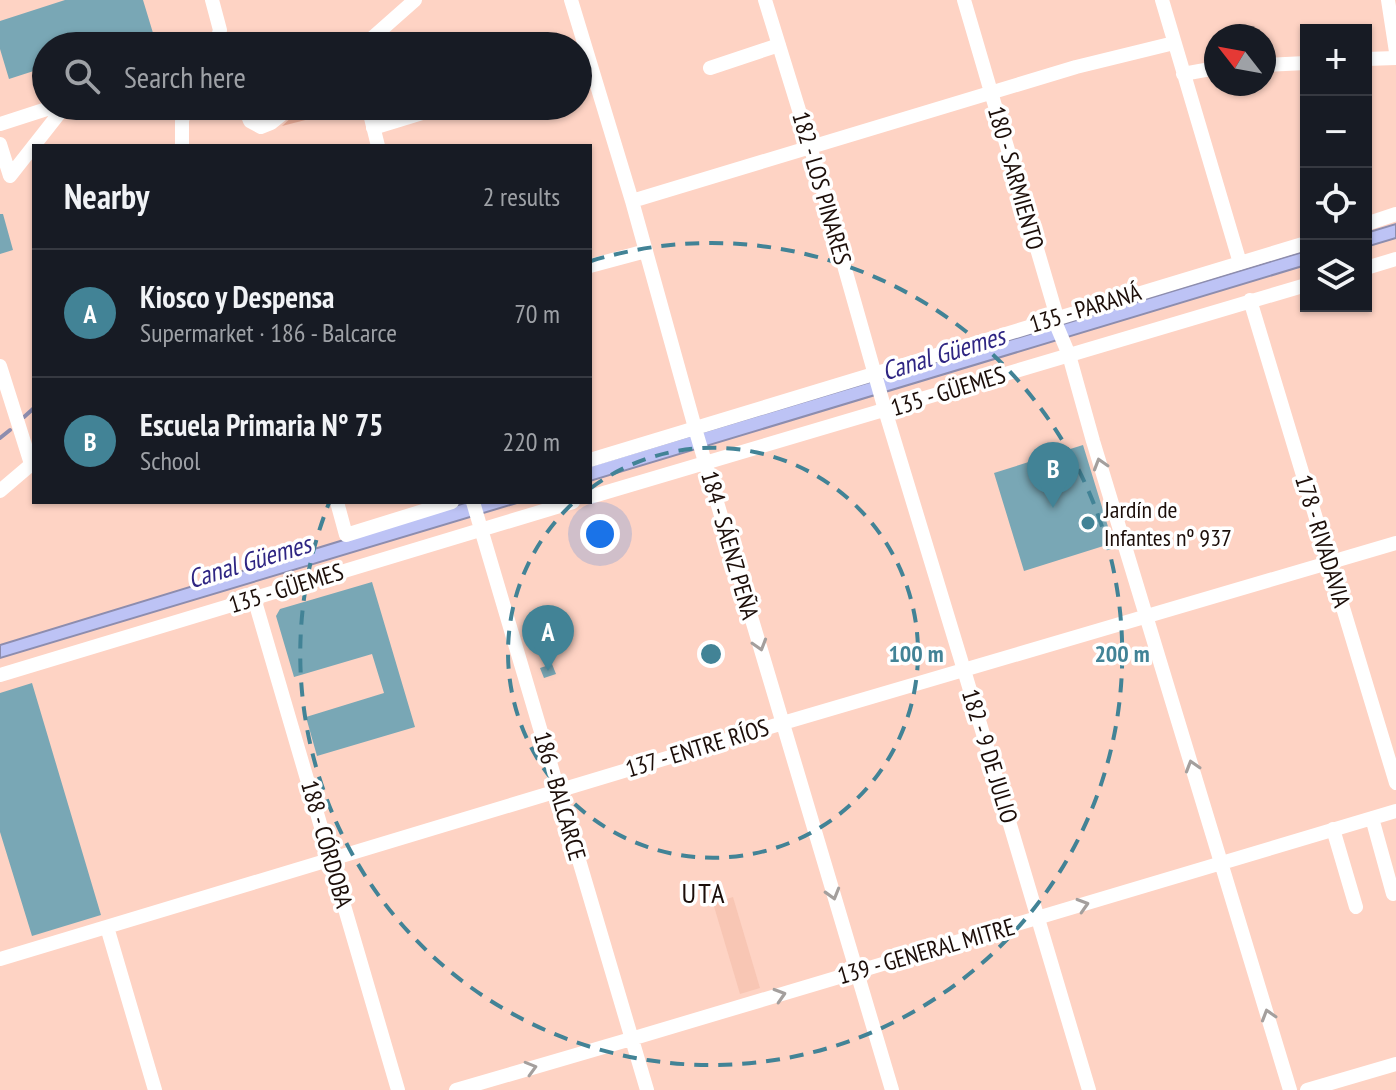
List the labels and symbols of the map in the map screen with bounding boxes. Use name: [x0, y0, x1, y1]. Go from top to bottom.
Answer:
north arrow: [1204, 24, 1276, 96]
street label: 180 - SARMIENTO: [981, 103, 1051, 253]
street label: 182 - LOS PINARES: [785, 108, 859, 268]
street label: 135 - PARANÁ: [1025, 276, 1145, 340]
water label: Canal Güemes: [878, 318, 1010, 387]
street label: 135 - GÜEMES: [887, 359, 1009, 423]
pin: B: [1027, 442, 1079, 508]
one-way arrow: [1093, 458, 1109, 472]
street label: 184 - SÁENZ PEÑA: [694, 467, 766, 623]
street label: 178 - RIVADAVIA: [1288, 471, 1358, 612]
place label: Jardín de Infantes nº 937: [1103, 494, 1232, 553]
your location: [580, 514, 620, 554]
marker: Jardín de Infantes nº 937: [1079, 514, 1097, 532]
water label: Canal Güemes: [184, 526, 316, 595]
street label: 135 - GÜEMES: [225, 556, 347, 620]
pin: A: [522, 605, 574, 671]
one-way arrow: [751, 637, 767, 651]
text: 100 m: [888, 638, 944, 669]
text: 200 m: [1094, 638, 1150, 669]
centre of rings: [697, 640, 725, 668]
street label: 182 - 9 DE JULIO: [955, 685, 1025, 827]
street label: 137 - ENTRE RÍOS: [622, 712, 772, 784]
street label: 186 - BALCARCE: [527, 728, 593, 864]
one-way arrow: [1185, 760, 1201, 774]
street label: 188 - CÓRDOBA: [294, 777, 360, 912]
district label: UTA: [682, 874, 726, 911]
one-way arrow: [824, 887, 840, 901]
one-way arrow: [1076, 898, 1089, 914]
street label: 139 - GENERAL MITRE: [834, 911, 1018, 991]
one-way arrow: [773, 988, 787, 1004]
one-way arrow: [1261, 1009, 1277, 1023]
one-way arrow: [523, 1061, 537, 1078]

